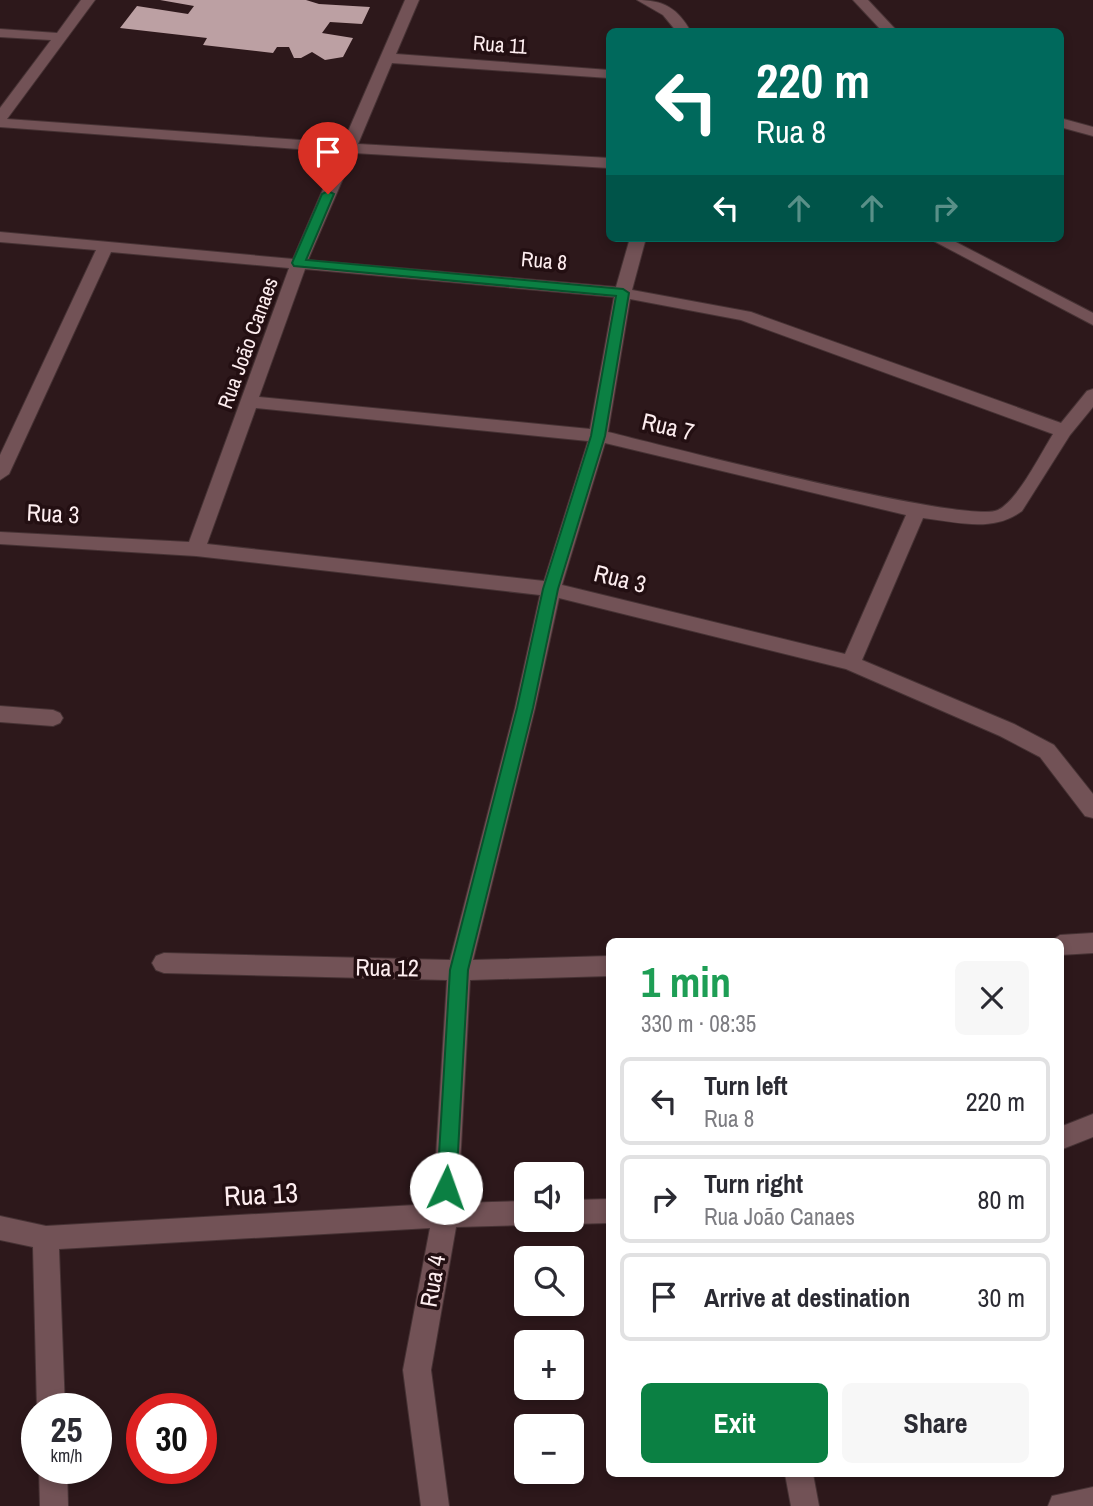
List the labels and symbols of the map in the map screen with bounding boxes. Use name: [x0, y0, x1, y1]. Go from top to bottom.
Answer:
street label: Rua 11: [472, 28, 529, 61]
pin: [298, 122, 358, 194]
street label: Rua 8: [520, 244, 568, 277]
street label: Rua João Canaes: [210, 273, 285, 413]
street label: Rua 7: [639, 405, 697, 448]
street label: Rua 3: [26, 496, 80, 530]
street label: Rua 3: [591, 556, 650, 600]
street label: Rua 12: [355, 950, 419, 984]
position arrow: [409, 1151, 483, 1225]
street label: Rua 13: [223, 1173, 299, 1215]
street label: Rua 4: [412, 1252, 452, 1309]
speed limit sign: 30: [126, 1393, 217, 1484]

